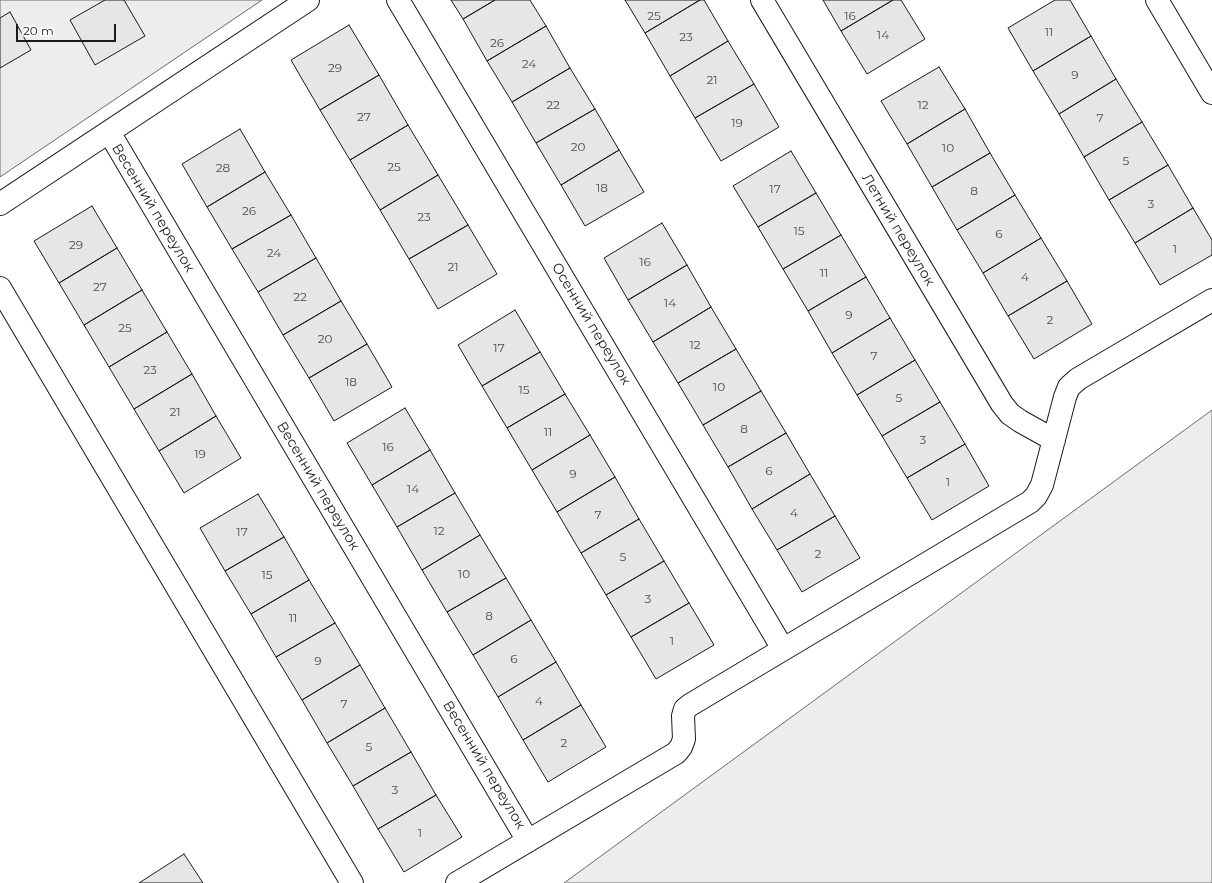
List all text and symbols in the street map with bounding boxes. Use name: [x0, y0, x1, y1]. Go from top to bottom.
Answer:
house number: 25: [647, 9, 661, 23]
house number: 16: [844, 9, 856, 23]
scale bar: [18, 16, 118, 42]
text: 20 m: [23, 23, 54, 38]
house number: 11: [1045, 25, 1053, 39]
house number: 14: [877, 28, 889, 42]
house number: 23: [679, 30, 693, 44]
house number: 26: [490, 36, 504, 50]
house number: 24: [522, 57, 536, 71]
house number: 29: [328, 61, 342, 75]
house number: 9: [1071, 68, 1079, 82]
house number: 21: [706, 73, 718, 87]
house number: 22: [546, 98, 560, 112]
house number: 12: [917, 98, 929, 112]
house number: 27: [357, 110, 371, 124]
house number: 7: [1096, 111, 1104, 125]
house number: 19: [731, 116, 743, 130]
house number: 20: [571, 140, 585, 154]
street label: Весенний переулок: [108, 141, 198, 275]
house number: 10: [942, 141, 954, 155]
house number: 5: [1123, 154, 1129, 168]
house number: 25: [387, 160, 401, 174]
house number: 28: [216, 161, 230, 175]
street label: Летний переулок: [858, 171, 938, 289]
house number: 18: [596, 181, 608, 195]
house number: 17: [769, 182, 781, 196]
house number: 8: [970, 184, 978, 198]
house number: 3: [1148, 197, 1154, 211]
house number: 26: [242, 204, 256, 218]
house number: 23: [417, 210, 431, 224]
house number: 15: [793, 224, 805, 238]
house number: 6: [995, 227, 1003, 241]
house number: 29: [69, 238, 83, 252]
house number: 1: [1173, 242, 1177, 256]
house number: 24: [267, 246, 281, 260]
house number: 16: [639, 255, 651, 269]
house number: 21: [447, 260, 459, 274]
street label: Осенний переулок: [548, 260, 634, 388]
house number: 11: [820, 266, 828, 280]
house number: 4: [1021, 270, 1029, 284]
house number: 27: [93, 280, 107, 294]
house number: 22: [293, 290, 307, 304]
house number: 14: [664, 296, 676, 310]
house number: 9: [845, 308, 853, 322]
house number: 2: [1047, 313, 1053, 327]
house number: 25: [118, 321, 132, 335]
house number: 20: [318, 332, 332, 346]
house number: 12: [689, 338, 701, 352]
house number: 17: [493, 341, 505, 355]
house number: 7: [870, 349, 878, 363]
house number: 23: [143, 363, 157, 377]
house number: 18: [345, 375, 357, 389]
house number: 10: [713, 380, 725, 394]
house number: 15: [518, 383, 530, 397]
house number: 5: [896, 391, 902, 405]
house number: 21: [169, 405, 181, 419]
street label: Весенний переулок: [273, 419, 363, 553]
house number: 8: [740, 422, 748, 436]
house number: 11: [544, 425, 552, 439]
house number: 3: [920, 433, 926, 447]
house number: 16: [382, 440, 394, 454]
house number: 19: [194, 447, 206, 461]
house number: 6: [765, 464, 773, 478]
house number: 9: [569, 467, 577, 481]
house number: 1: [946, 475, 950, 489]
house number: 14: [407, 482, 419, 496]
house number: 4: [790, 506, 798, 520]
house number: 7: [594, 508, 602, 522]
house number: 12: [433, 524, 445, 538]
house number: 17: [236, 525, 248, 539]
house number: 2: [815, 547, 821, 561]
house number: 5: [620, 550, 626, 564]
house number: 10: [458, 567, 470, 581]
house number: 15: [261, 568, 273, 582]
house number: 3: [645, 592, 651, 606]
house number: 8: [485, 609, 493, 623]
house number: 11: [289, 611, 297, 625]
house number: 1: [670, 634, 674, 648]
house number: 6: [510, 652, 518, 666]
house number: 9: [314, 654, 322, 668]
house number: 4: [535, 694, 543, 708]
house number: 7: [340, 697, 348, 711]
street label: Весенний переулок: [439, 698, 529, 832]
house number: 2: [561, 736, 567, 750]
house number: 5: [366, 740, 372, 754]
house number: 3: [392, 783, 398, 797]
house number: 1: [418, 826, 422, 840]

